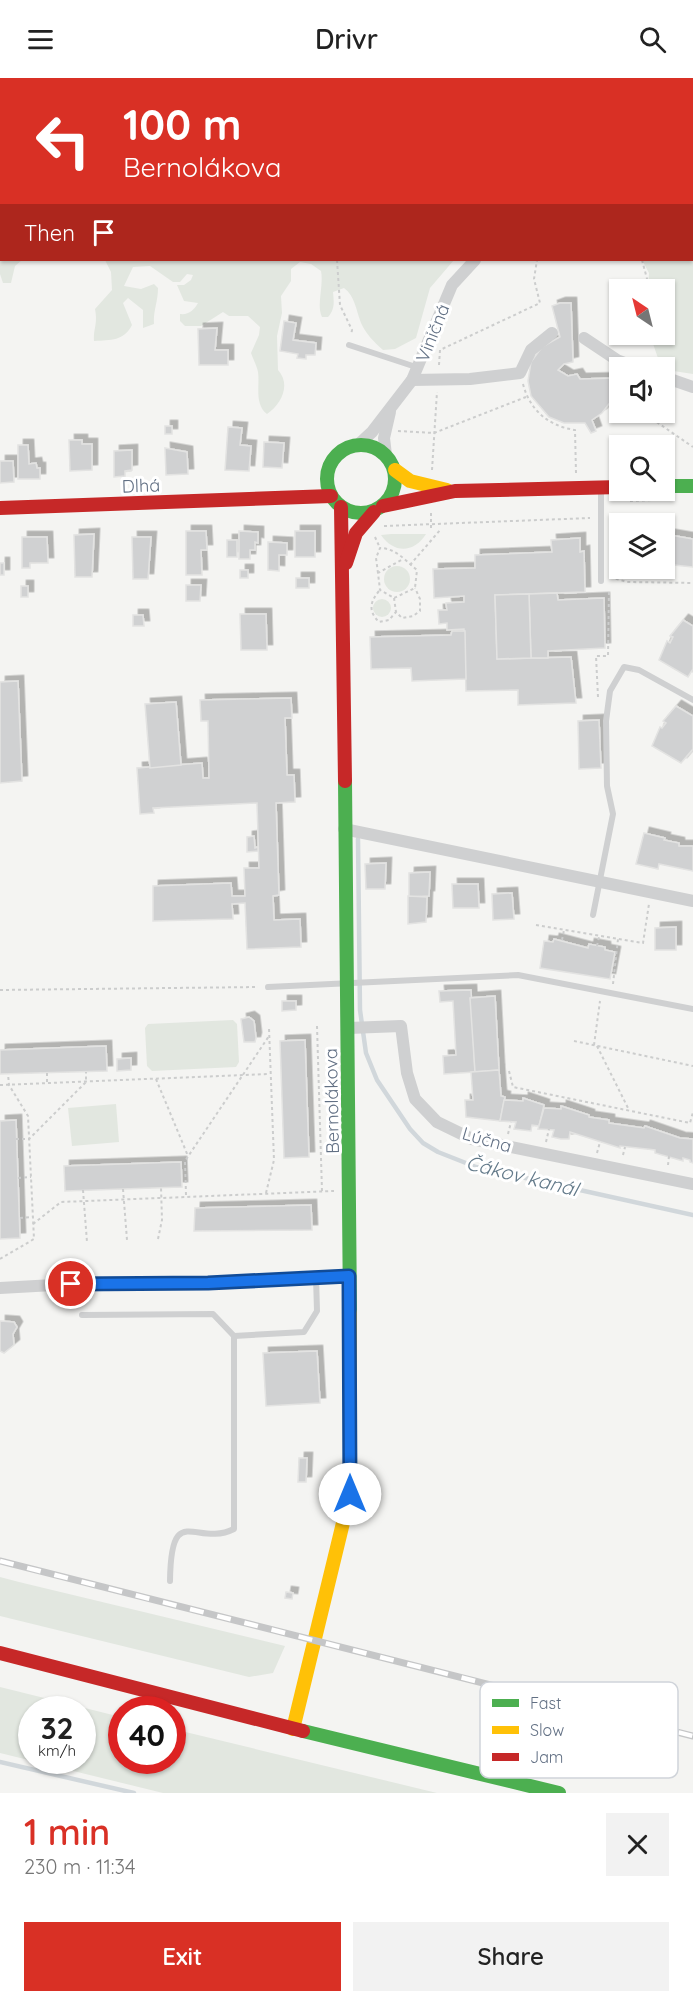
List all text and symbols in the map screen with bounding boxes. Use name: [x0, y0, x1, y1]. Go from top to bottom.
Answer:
text: Drivr: [315, 22, 378, 56]
icon: menu: [24, 23, 57, 56]
icon: search: [636, 23, 669, 56]
text: 100 m: [123, 98, 241, 151]
icon: left: [24, 102, 102, 180]
text: Bernolákova: [123, 150, 281, 184]
icon: arrive: [87, 216, 120, 249]
text: Then: [24, 219, 75, 247]
north arrow: [609, 279, 675, 345]
map controls: [609, 279, 675, 579]
street label: Viničná: [411, 300, 455, 365]
button: sound: [609, 357, 675, 423]
button: search: [609, 435, 675, 501]
street label: Dlhá: [121, 473, 160, 498]
button: layers: [609, 513, 675, 579]
street label: Bernolákova: [319, 1048, 344, 1154]
street label: Lúčna: [460, 1122, 515, 1158]
water label: Čákov kanál: [464, 1150, 583, 1202]
pin: [45, 1258, 96, 1309]
icon: arrive: [54, 1267, 87, 1300]
position arrow: [318, 1462, 382, 1526]
legend: [480, 1682, 678, 1778]
text: Fast: [530, 1693, 561, 1713]
speed limit sign: 40: [108, 1696, 186, 1774]
text: 32: [40, 1709, 74, 1747]
text: Slow: [530, 1720, 564, 1740]
text: km/h: [38, 1741, 76, 1760]
text: Jam: [530, 1747, 563, 1767]
text: 1 min: [24, 1809, 110, 1854]
button: close: [606, 1813, 669, 1876]
text: 230 m · 11:34: [24, 1854, 136, 1879]
button: Exit: [24, 1922, 341, 1991]
button: Share: [353, 1922, 669, 1991]

